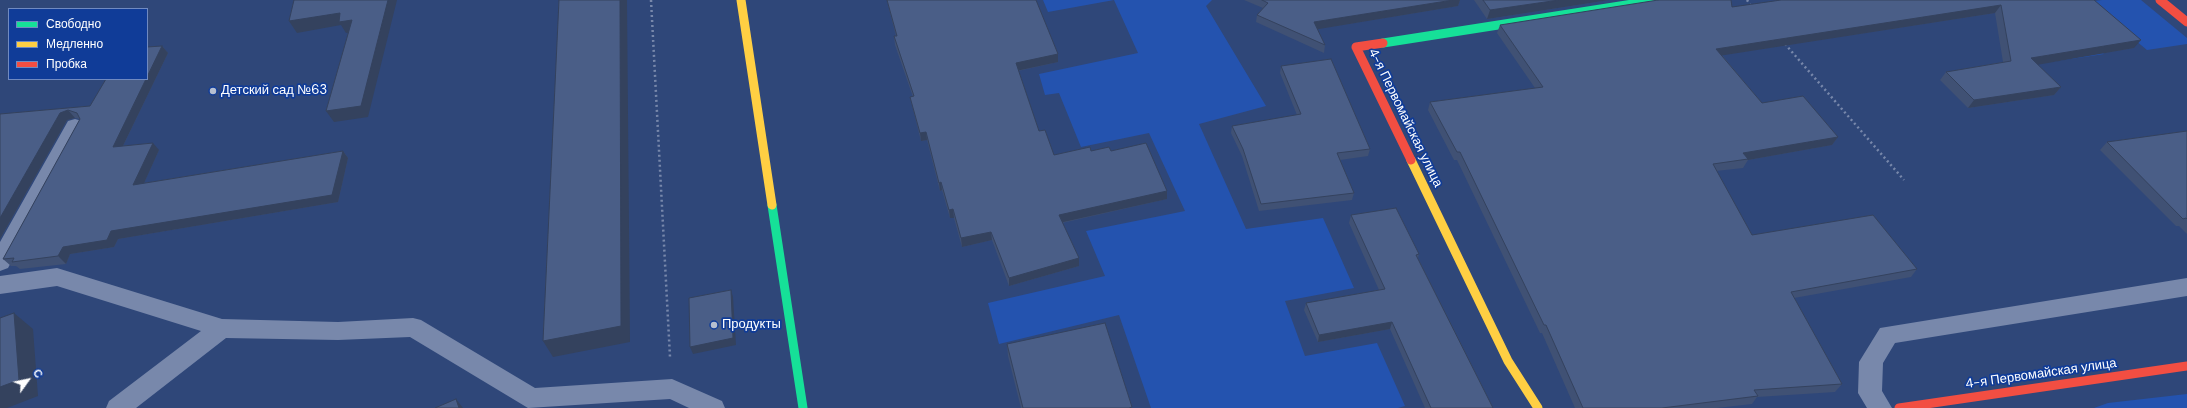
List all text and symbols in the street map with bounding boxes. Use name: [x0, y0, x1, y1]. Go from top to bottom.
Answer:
legend: [8, 8, 148, 80]
text: Свободно: [46, 16, 101, 32]
text: Медленно: [46, 36, 103, 52]
street label: 4-я Первомайская улица: [1365, 46, 1445, 190]
text: Пробка: [46, 56, 87, 72]
place label: Детский сад №63: [221, 83, 327, 99]
marker: Детский сад №63: [208, 86, 218, 96]
place label: Продукты: [722, 317, 781, 333]
marker: Продукты: [709, 320, 719, 330]
street label: 4-я Первомайская улица: [1964, 356, 2118, 392]
north arrow: [8, 360, 48, 400]
text: С: [30, 366, 46, 381]

